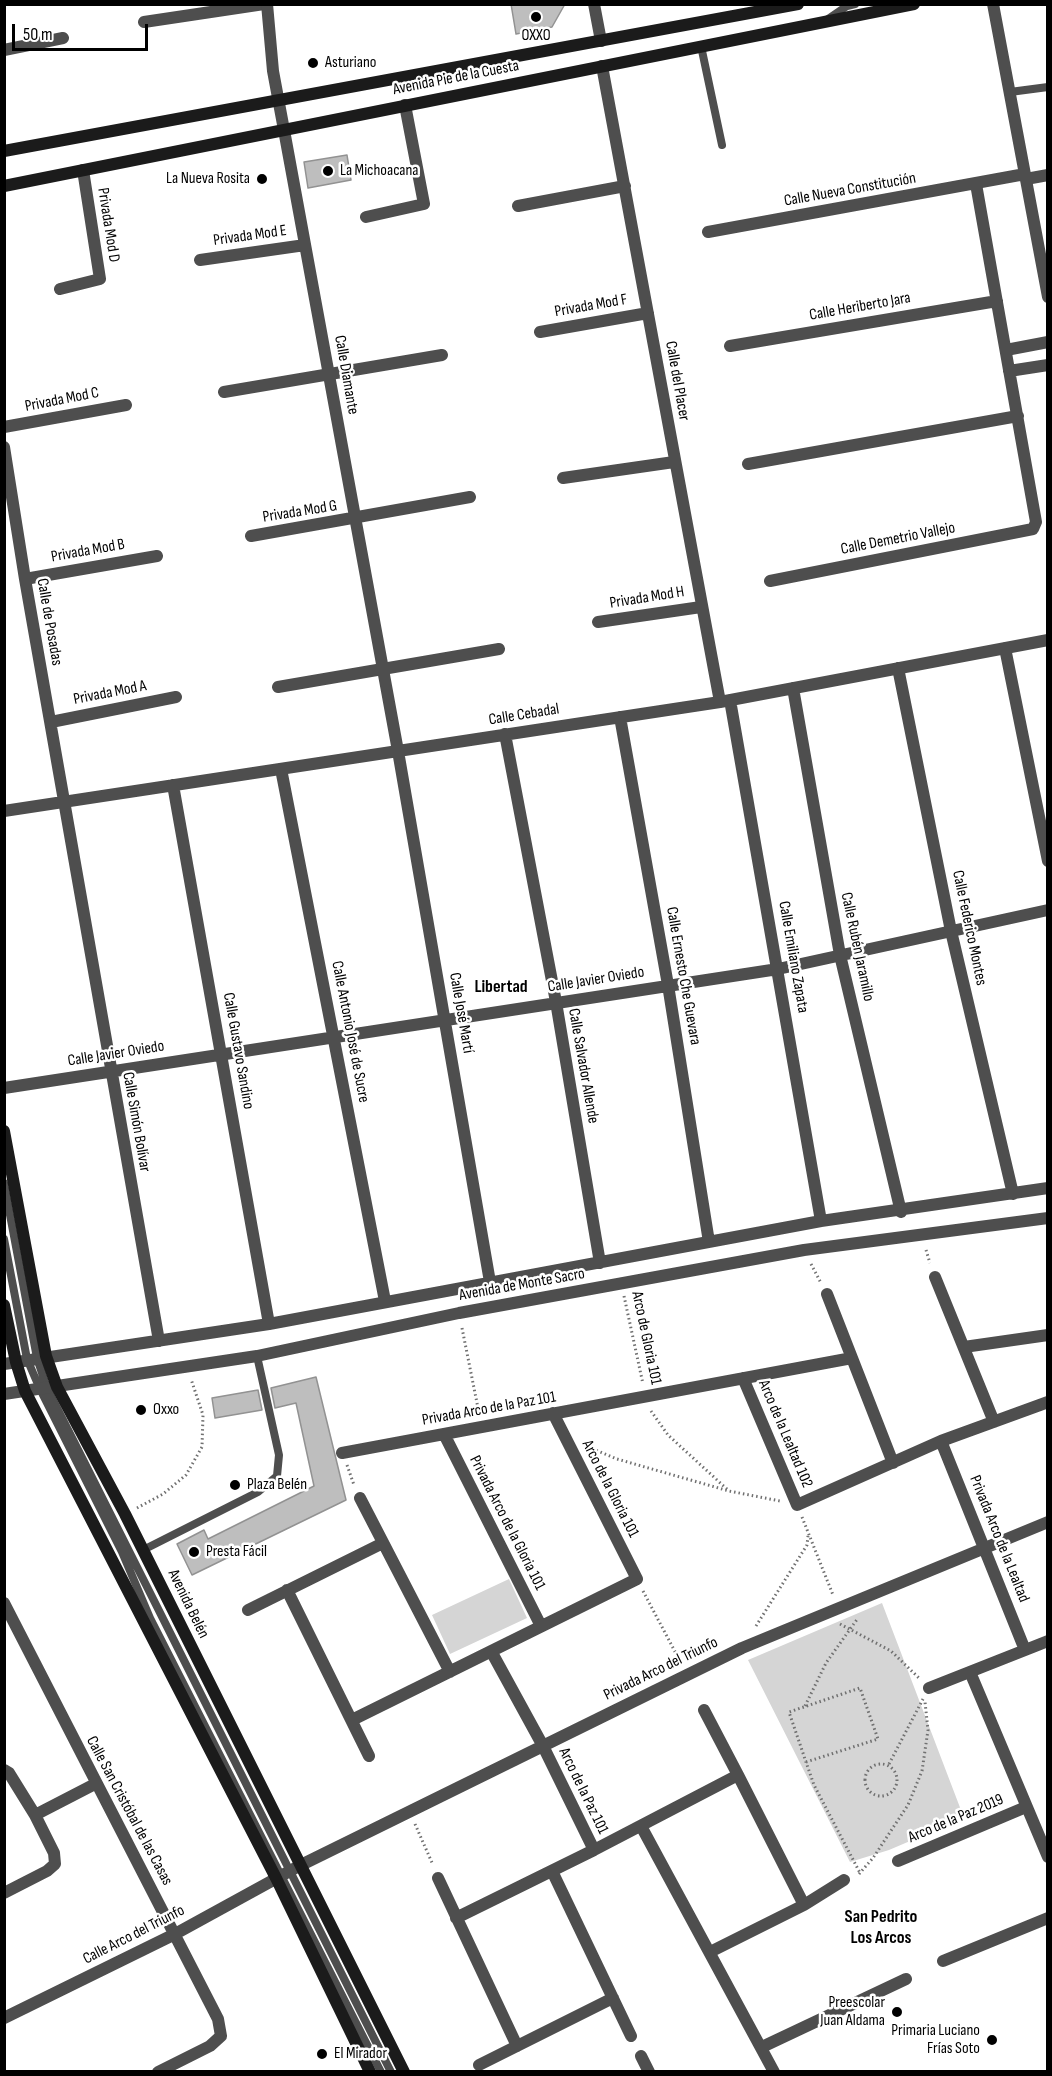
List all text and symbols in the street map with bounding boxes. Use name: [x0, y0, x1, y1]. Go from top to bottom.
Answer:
marker: OXXO: [529, 10, 543, 24]
scale bar: [15, 12, 152, 50]
text: 50 m: [23, 24, 53, 45]
place label: OXXO: [521, 26, 551, 46]
place label: Asturiano: [325, 53, 376, 73]
marker: Asturiano: [306, 56, 320, 70]
street label: Avenida Pie de la Cuesta: [391, 56, 521, 100]
place label: La Michoacana: [340, 161, 418, 181]
marker: La Michoacana: [321, 164, 335, 178]
place label: La Nueva Rosita: [166, 169, 250, 189]
street label: Calle Nueva Constitución: [783, 169, 917, 211]
marker: La Nueva Rosita: [255, 172, 269, 186]
street label: Privada Mod D: [93, 186, 123, 264]
street label: Privada Mod E: [212, 221, 288, 251]
street label: Calle Heriberto Jara: [808, 289, 912, 325]
street label: Privada Mod F: [553, 290, 629, 322]
street label: Calle Diamante: [330, 334, 362, 416]
street label: Calle del Placer: [661, 340, 693, 422]
street label: Privada Mod C: [23, 383, 101, 417]
street label: Privada Mod G: [261, 497, 339, 527]
street label: Calle Demetrio Vallejo: [839, 519, 957, 559]
street label: Privada Mod B: [50, 535, 126, 567]
street label: Calle de Posadas: [32, 577, 66, 667]
street label: Privada Mod H: [608, 583, 686, 613]
street label: Privada Mod A: [72, 677, 148, 709]
street label: Calle Cebadal: [487, 700, 561, 730]
street label: Calle Federico Montes: [947, 869, 991, 987]
street label: Calle Rubén Jaramillo: [836, 891, 878, 1003]
street label: Calle Emiliano Zapata: [774, 900, 812, 1014]
street label: Calle Ernesto Che Guevara: [661, 905, 705, 1047]
street label: Calle Antonio José de Sucre: [327, 960, 373, 1104]
street label: Calle Javier Oviedo: [546, 963, 646, 997]
street label: Calle José Martí: [444, 971, 478, 1055]
district label: Libertad: [474, 976, 528, 998]
street label: Calle Gustavo Sandino: [218, 991, 258, 1111]
street label: Calle Salvador Allende: [563, 1007, 603, 1125]
street label: Calle Javier Oviedo: [66, 1037, 166, 1071]
street label: Calle Simón Bolívar: [118, 1071, 154, 1173]
street label: Avenida de Monte Sacro: [458, 1265, 586, 1305]
street label: Arco de Gloria 101: [627, 1290, 665, 1386]
street label: Arco de la Lealtad 102: [754, 1377, 816, 1491]
street label: Privada Arco de la Paz 101: [421, 1388, 557, 1430]
place label: Oxxo: [153, 1400, 179, 1420]
marker: Oxxo: [134, 1403, 148, 1417]
street label: Arco de la Gloria 101: [577, 1437, 643, 1541]
street label: Privada Arco de la Gloria 101: [465, 1453, 549, 1593]
street label: Privada Arco de la Lealtad: [965, 1473, 1033, 1605]
place label: Plaza Belén: [247, 1475, 307, 1495]
marker: Plaza Belén: [228, 1478, 242, 1492]
place label: Presta Fácil: [206, 1542, 267, 1562]
marker: Presta Fácil: [187, 1545, 201, 1559]
street label: Avenida Belén: [163, 1566, 213, 1642]
street label: Privada Arco del Triunfo: [601, 1633, 721, 1705]
street label: Calle San Cristóbal de las Casas: [82, 1733, 176, 1889]
street label: Arco de la Paz 101: [554, 1745, 612, 1837]
street label: Arco de la Paz 2019: [905, 1790, 1007, 1848]
street label: Calle Arco del Triunfo: [80, 1901, 188, 1969]
district label: San Pedrito Los Arcos: [845, 1906, 917, 1948]
place label: Preescolar Juan Aldama: [820, 1993, 885, 2031]
marker: Preescolar Juan Aldama: [890, 2005, 904, 2019]
place label: Primaria Luciano Frías Soto: [891, 2021, 980, 2059]
marker: Primaria Luciano Frías Soto: [985, 2033, 999, 2047]
place label: El Mirador: [334, 2044, 387, 2064]
marker: El Mirador: [315, 2047, 329, 2061]

